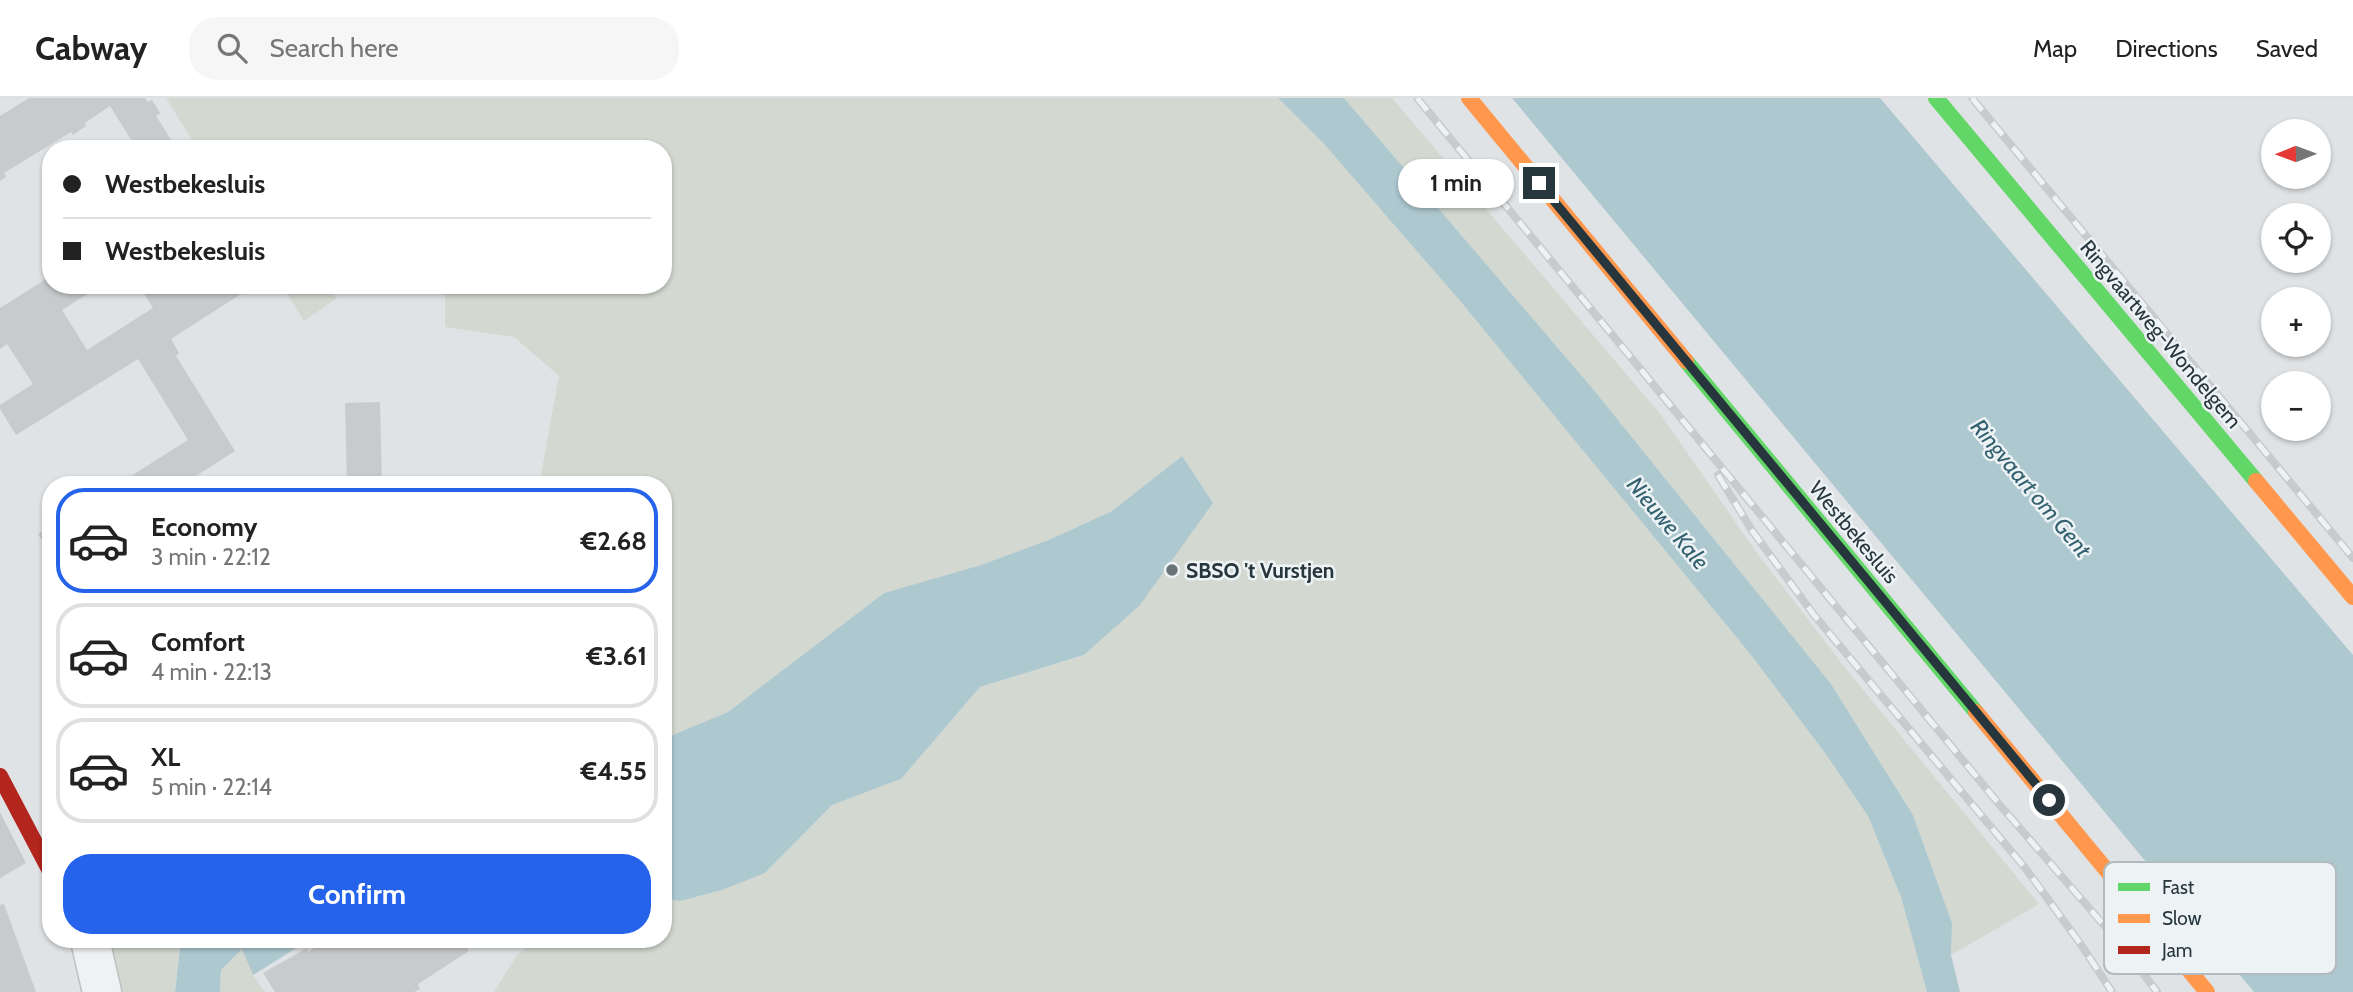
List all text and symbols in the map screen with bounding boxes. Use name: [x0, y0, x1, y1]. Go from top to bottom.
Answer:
search box: [189, 17, 679, 80]
text: Cabway: [35, 28, 147, 68]
icon: search: [213, 29, 251, 67]
text: Search here: [269, 32, 399, 64]
text: Map: [2033, 34, 2077, 63]
text: Directions: [2115, 34, 2218, 63]
text: Saved: [2256, 34, 2318, 63]
north arrow: [2261, 119, 2331, 189]
map controls: [2261, 119, 2331, 441]
callout: 1 min: [1399, 158, 1514, 208]
route end: [1523, 167, 1555, 199]
text: Westbekesluis: [105, 168, 265, 200]
text: 1 min: [1430, 169, 1482, 197]
button: locate: [2261, 203, 2331, 273]
text: Westbekesluis: [105, 235, 265, 267]
street label: Ringvaartweg-Wondelgem: [2075, 235, 2247, 433]
button: +: [2261, 287, 2331, 357]
button: −: [2261, 371, 2331, 441]
water label: Ringvaart om Gent: [1965, 413, 2098, 564]
water label: Nieuwe Kale: [1621, 471, 1715, 575]
street label: Westbekesluis: [1804, 476, 1904, 588]
icon: car: [67, 509, 130, 572]
text: Economy: [151, 511, 257, 543]
text: €2.68: [580, 525, 647, 557]
text: 3 min · 22:12: [151, 543, 271, 571]
place label: SBSO 't Vurstjen: [1186, 558, 1334, 583]
marker: SBSO 't Vurstjen: [1164, 562, 1180, 578]
icon: car: [67, 624, 130, 687]
text: Comfort: [151, 626, 245, 658]
text: €3.61: [586, 640, 647, 672]
text: 4 min · 22:13: [151, 658, 272, 686]
icon: car: [67, 739, 130, 802]
text: XL: [151, 741, 180, 773]
text: €4.55: [580, 755, 647, 787]
text: 5 min · 22:14: [151, 773, 272, 801]
route start: [2033, 784, 2065, 816]
button: Confirm: [63, 854, 651, 934]
legend: [2104, 862, 2336, 974]
text: Fast: [2162, 876, 2195, 899]
text: Slow: [2162, 907, 2202, 930]
text: Jam: [2161, 939, 2192, 962]

